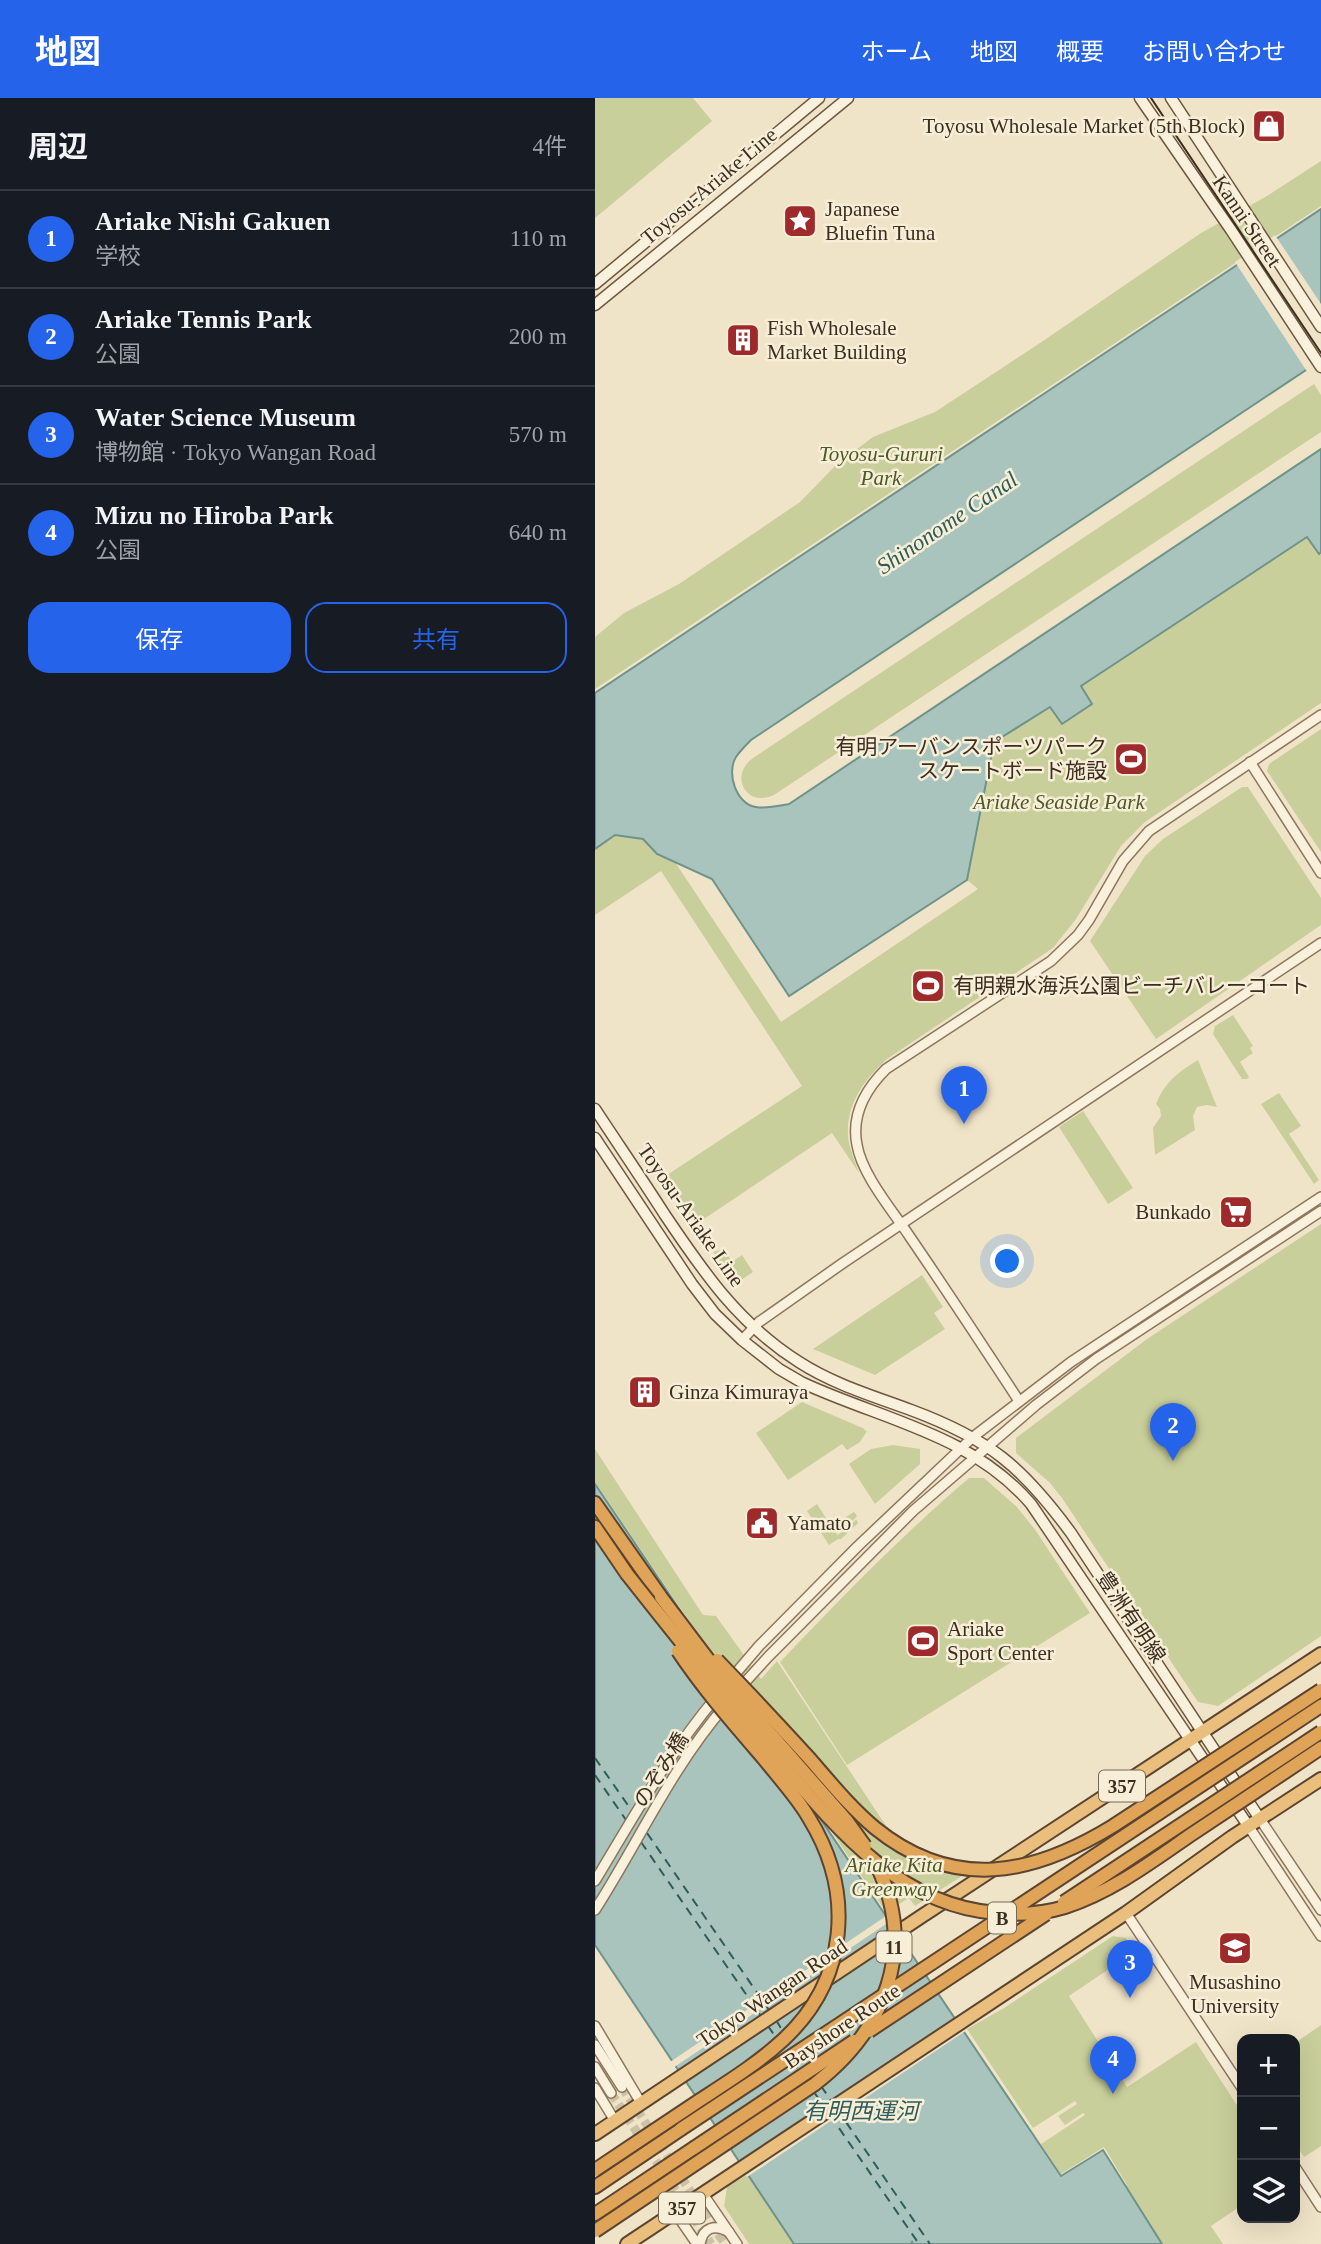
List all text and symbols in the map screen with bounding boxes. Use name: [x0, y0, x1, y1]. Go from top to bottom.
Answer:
text: 地図: [35, 34, 101, 70]
text: ホーム: [861, 39, 932, 65]
text: 地図: [970, 39, 1018, 65]
text: 概要: [1056, 39, 1104, 65]
text: お問い合わせ: [1142, 39, 1286, 65]
shop icon: Toyosu Wholesale Market (5th Block): [1250, 107, 1288, 145]
place label: Toyosu Wholesale Market (5th Block): [923, 114, 1245, 138]
street label: Toyosu-Ariake Line: [636, 122, 782, 250]
text: 周辺: [28, 130, 88, 163]
text: 4件: [533, 134, 567, 159]
street label: Kanni Street: [1208, 171, 1287, 272]
place label: Japanese Bluefin Tuna: [825, 197, 936, 245]
place icon: Japanese Bluefin Tuna: [781, 202, 819, 240]
text: Ariake Nishi Gakuen: [95, 207, 331, 236]
text: 1: [45, 226, 57, 251]
text: 110 m: [510, 226, 567, 251]
text: 学校: [95, 244, 141, 269]
text: Ariake Tennis Park: [95, 305, 312, 334]
place label: Fish Wholesale Market Building: [767, 316, 907, 364]
building icon: Fish Wholesale Market Building: [724, 321, 762, 359]
text: 2: [45, 324, 57, 349]
text: 200 m: [509, 324, 567, 349]
text: 公園: [95, 342, 141, 367]
text: Water Science Museum: [95, 403, 356, 432]
text: 3: [45, 422, 57, 447]
text: 570 m: [509, 422, 567, 447]
text: 博物館 · Tokyo Wangan Road: [95, 440, 376, 465]
park label: Toyosu-Gururi Park: [819, 442, 943, 490]
water label: Shinonome Canal: [872, 467, 1022, 579]
text: Mizu no Hiroba Park: [95, 501, 334, 530]
text: 4: [45, 520, 57, 545]
text: 640 m: [509, 520, 567, 545]
text: 公園: [95, 538, 141, 563]
button: 保存: [28, 602, 291, 673]
button: 共有: [305, 602, 567, 673]
place label: 有明アーバンスポーツパーク スケートボード施設: [835, 735, 1107, 783]
sports icon: 有明アーバンスポーツパーク スケートボード施設: [1112, 740, 1150, 778]
park label: Ariake Seaside Park: [971, 790, 1145, 814]
sports icon: 有明親水海浜公園ビーチバレーコート: [909, 967, 947, 1005]
place label: 有明親水海浜公園ビーチバレーコート: [953, 974, 1310, 998]
pin: 1: [941, 1066, 987, 1124]
street label: Toyosu-Ariake Line: [633, 1139, 749, 1291]
supermarket icon: Bunkado: [1217, 1193, 1255, 1231]
place label: Bunkado: [1135, 1200, 1211, 1224]
your location: [990, 1244, 1024, 1278]
building icon: Ginza Kimuraya: [626, 1373, 664, 1411]
place label: Ginza Kimuraya: [669, 1380, 809, 1404]
pin: 2: [1150, 1403, 1196, 1461]
public building icon: Yamato: [743, 1504, 781, 1542]
place label: Yamato: [787, 1511, 851, 1535]
street label: 豊洲有明線: [1092, 1567, 1170, 1667]
place label: Ariake Sport Center: [947, 1617, 1054, 1665]
sports icon: Ariake Sport Center: [904, 1622, 942, 1660]
street label: のぞみ橋: [629, 1728, 693, 1812]
road number: 357: [1099, 1770, 1145, 1802]
park label: Ariake Kita Greenway: [843, 1853, 943, 1901]
road number: B: [988, 1902, 1016, 1934]
school or university icon: Musashino University: [1216, 1929, 1254, 1967]
road number: 11: [877, 1932, 911, 1963]
street label: Tokyo Wangan Road: [692, 1934, 852, 2052]
pin: 3: [1107, 1940, 1153, 1998]
place label: Musashino University: [1189, 1970, 1281, 2018]
street label: Bayshore Route: [779, 1978, 905, 2074]
map controls: [1237, 2034, 1300, 2223]
button: +: [1237, 2034, 1300, 2097]
pin: 4: [1090, 2036, 1136, 2094]
button: −: [1237, 2097, 1300, 2160]
water label: 有明西運河: [804, 2099, 923, 2124]
button: layers: [1237, 2160, 1300, 2223]
road number: 357: [659, 2192, 705, 2224]

